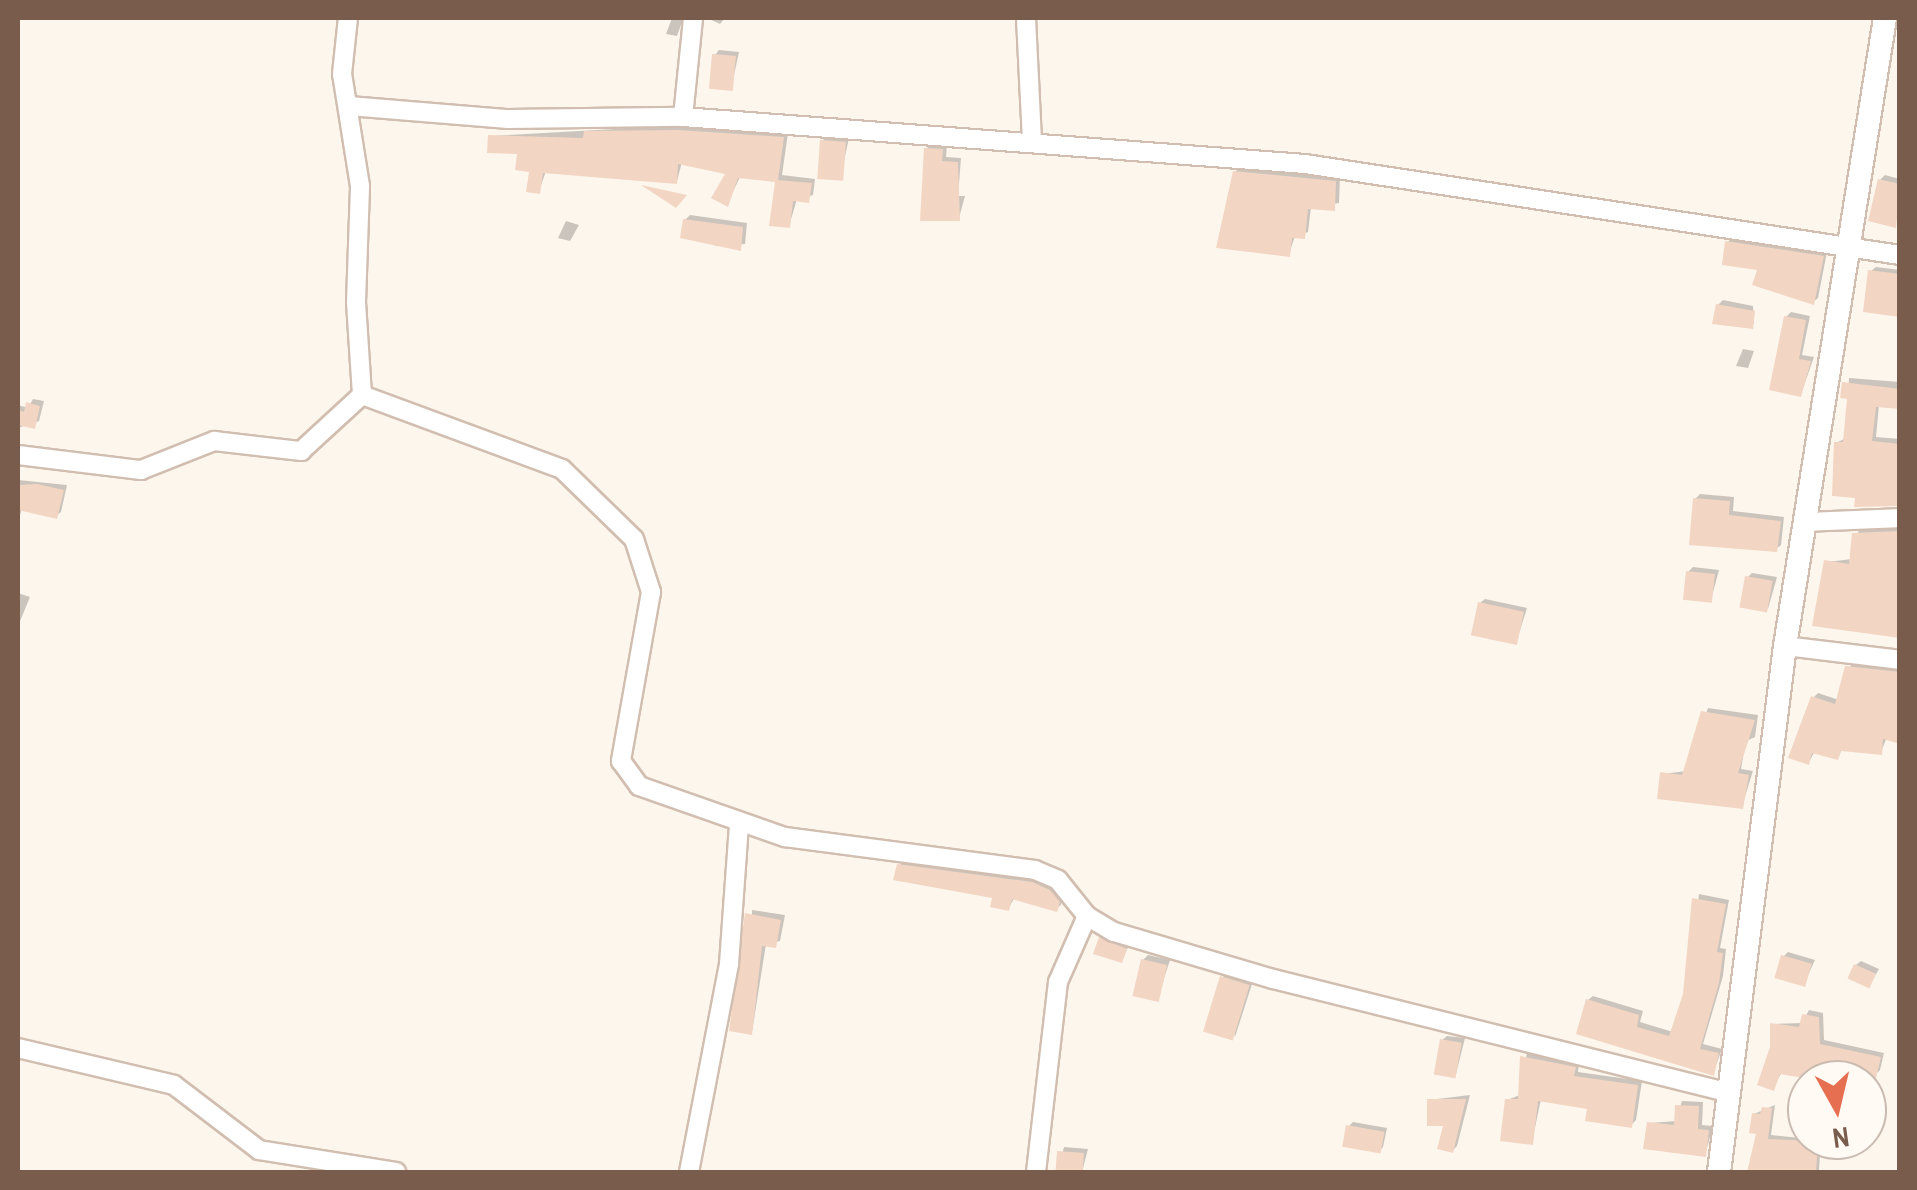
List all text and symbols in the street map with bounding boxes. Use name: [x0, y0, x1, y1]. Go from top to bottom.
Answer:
north arrow: [1787, 1060, 1887, 1160]
text: N: [1830, 1118, 1852, 1158]

